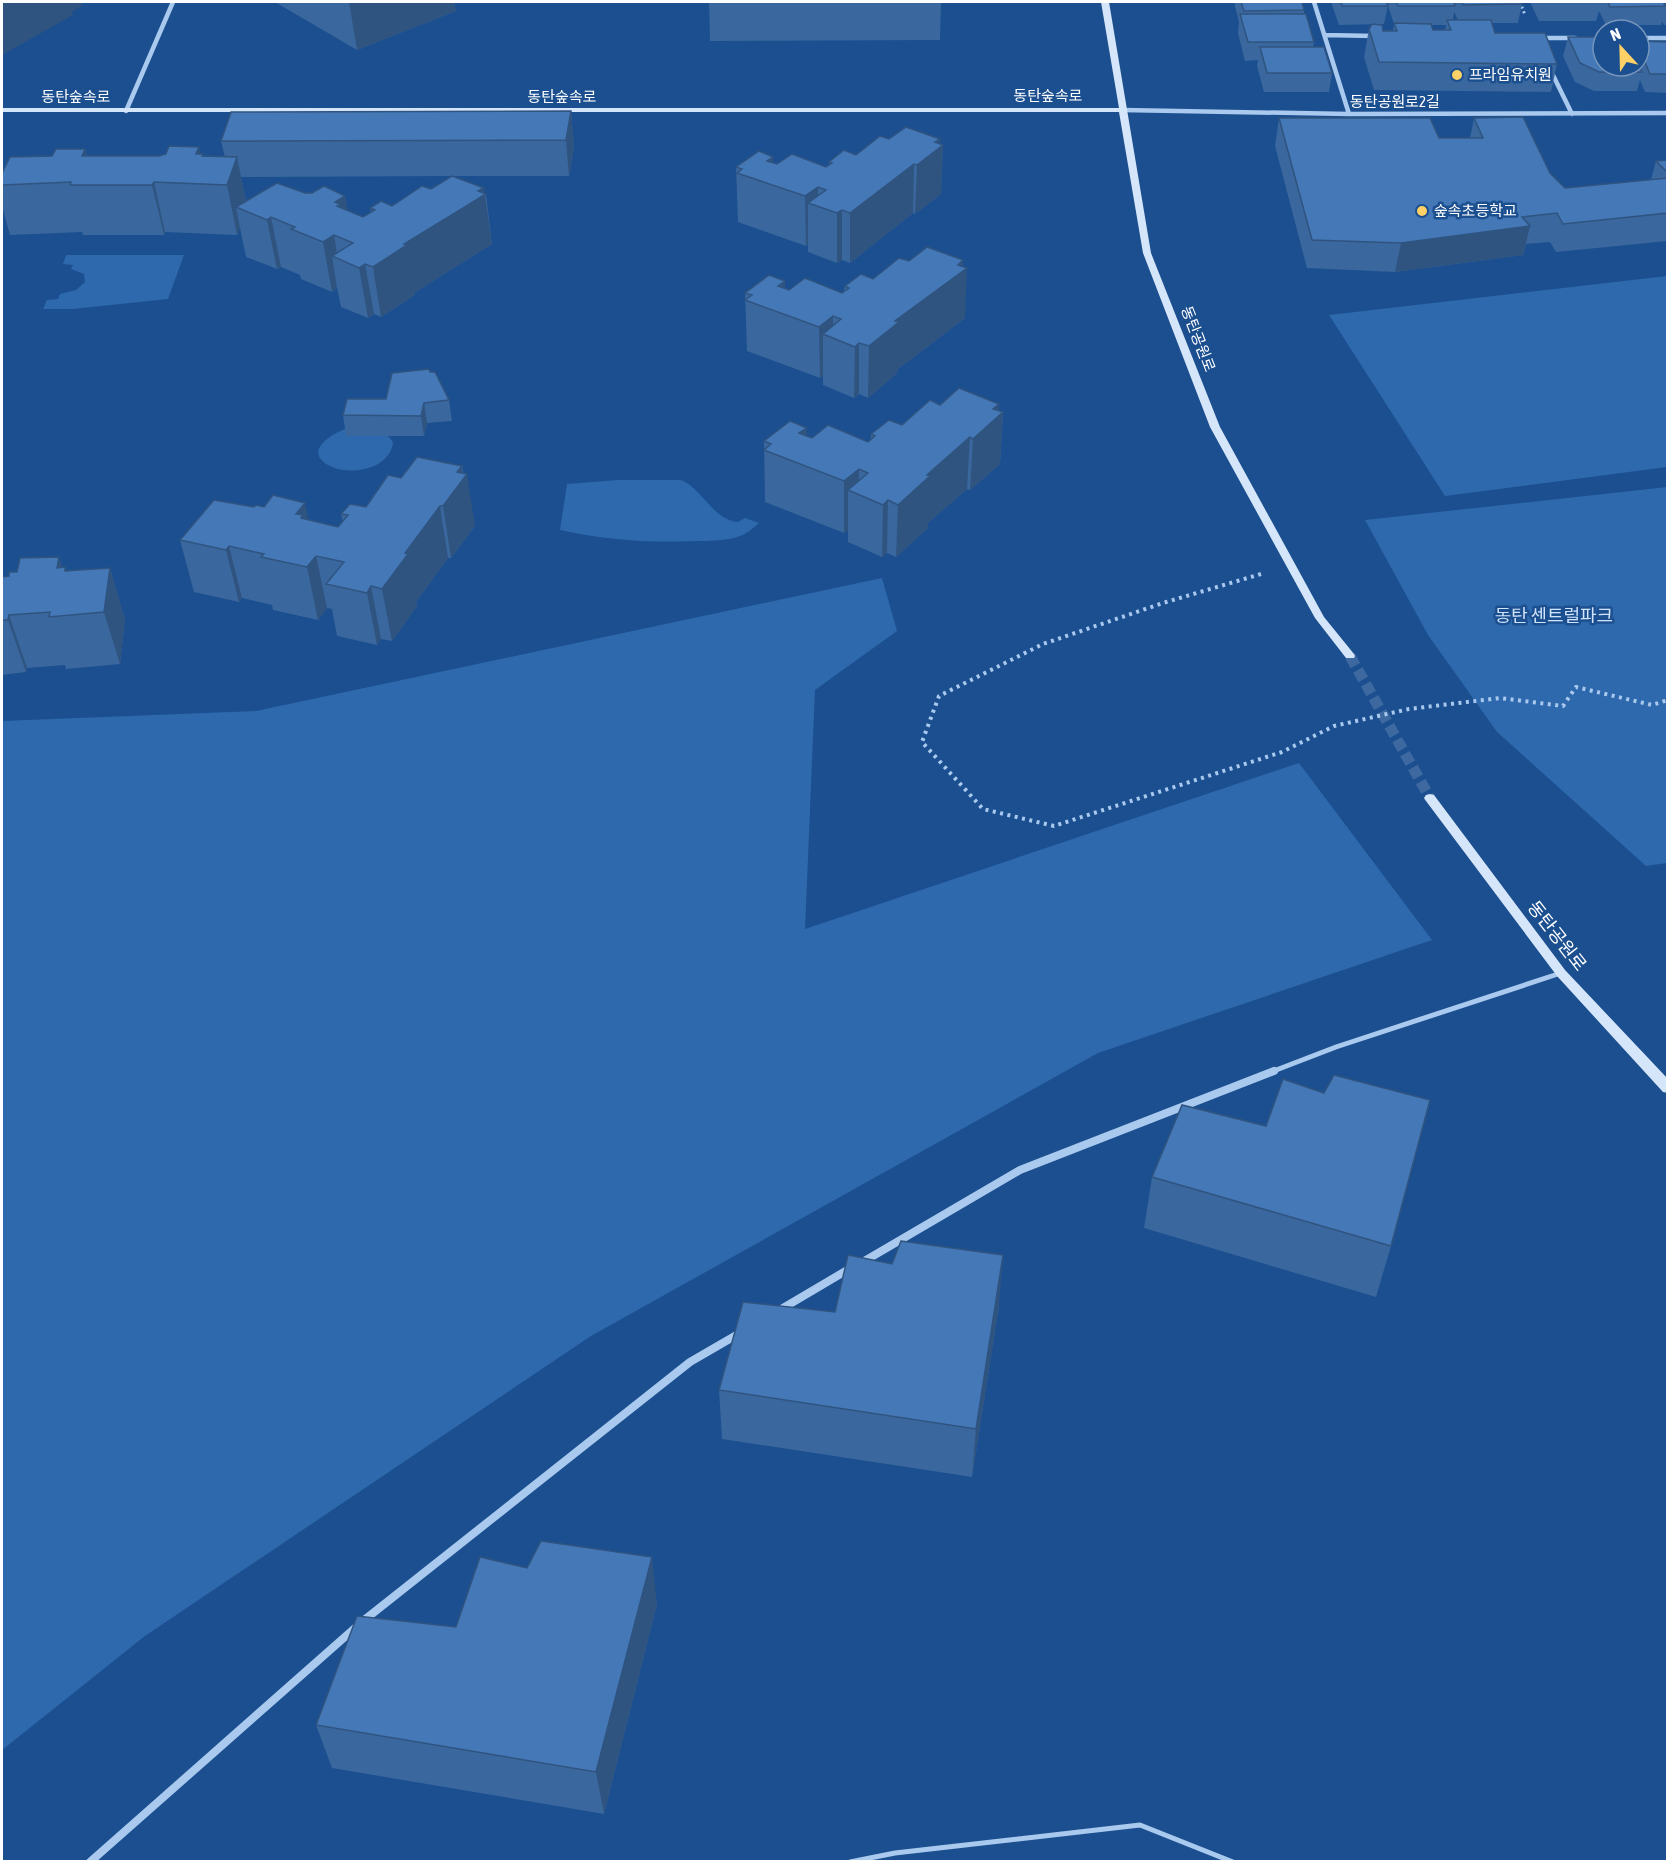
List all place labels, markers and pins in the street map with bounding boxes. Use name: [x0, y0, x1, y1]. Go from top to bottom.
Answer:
place label: 프라임유치원: [1469, 66, 1552, 83]
marker: 프라임유치원: [1450, 68, 1464, 82]
place label: 숲속초등학교: [1434, 202, 1517, 219]
marker: 숲속초등학교: [1415, 204, 1429, 218]

